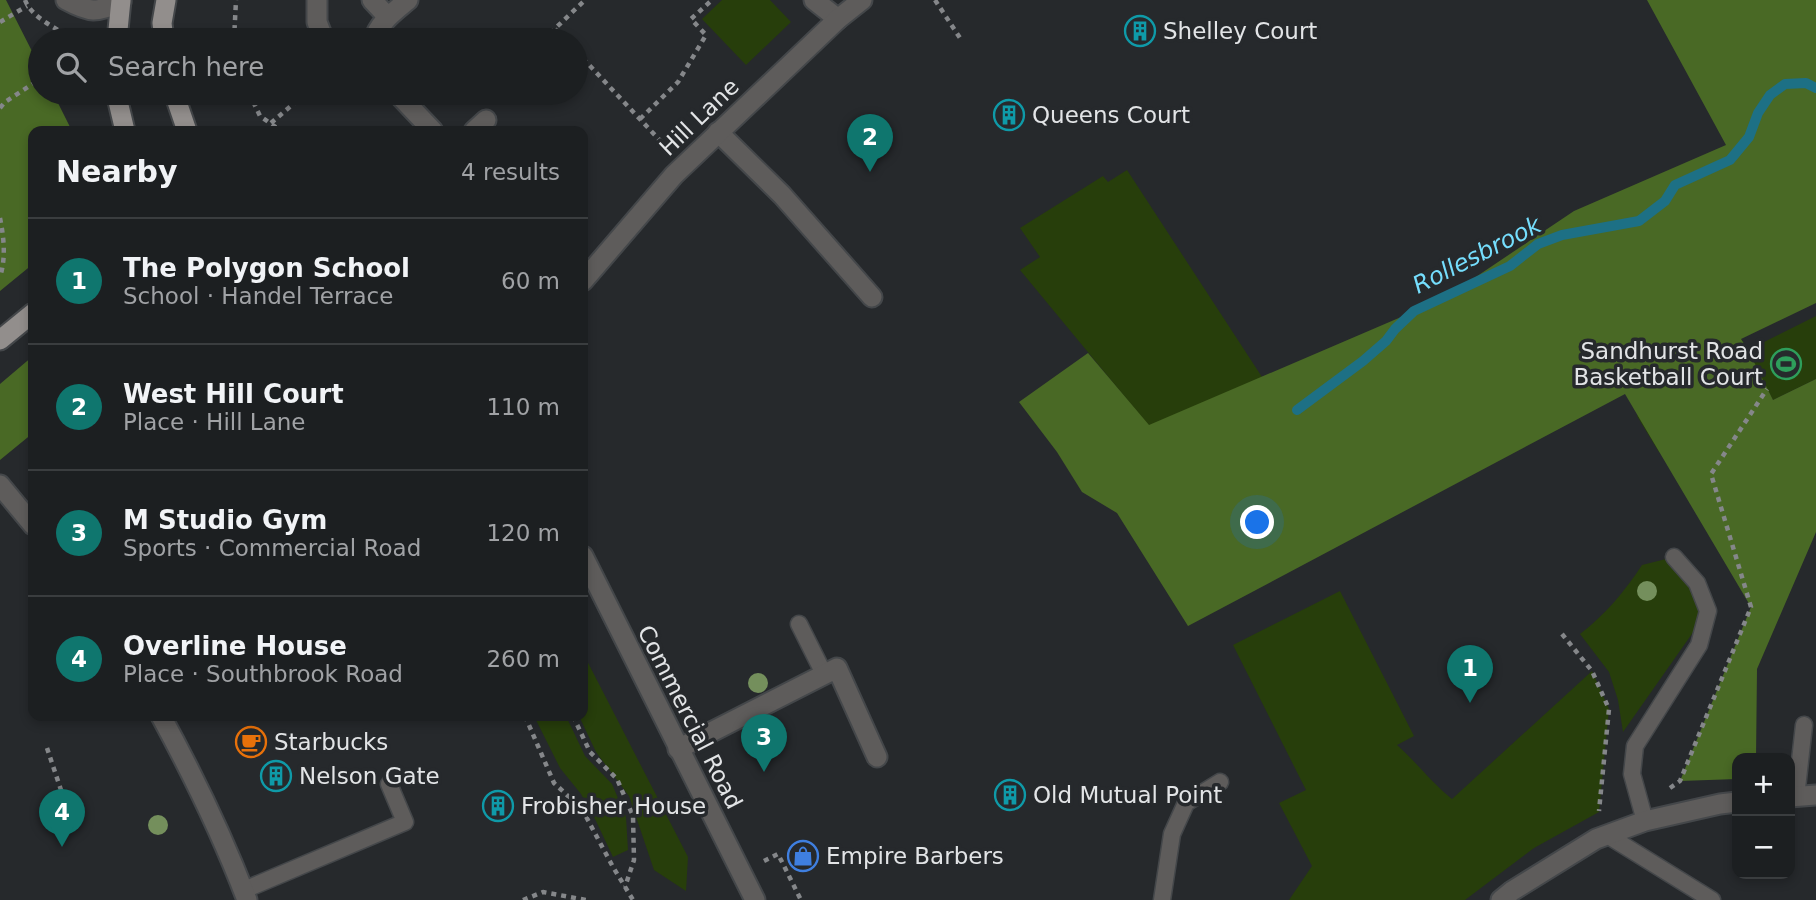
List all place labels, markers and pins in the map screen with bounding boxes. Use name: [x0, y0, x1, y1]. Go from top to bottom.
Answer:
building icon: Shelley Court: [1123, 14, 1157, 48]
place label: Shelley Court: [1163, 18, 1317, 44]
building icon: Queens Court: [992, 98, 1026, 132]
place label: Queens Court: [1032, 102, 1190, 128]
pin: 2: [847, 114, 893, 172]
place label: Sandhurst Road Basketball Court: [1574, 338, 1763, 390]
sports icon: Sandhurst Road Basketball Court: [1769, 347, 1803, 381]
pin: 1: [1447, 645, 1493, 703]
pin: 3: [741, 714, 787, 772]
cafe icon: Starbucks: [234, 725, 268, 759]
place label: Starbucks: [274, 729, 388, 755]
building icon: Nelson Gate: [259, 759, 293, 793]
place label: Nelson Gate: [299, 763, 440, 789]
building icon: Old Mutual Point: [993, 778, 1027, 812]
place label: Old Mutual Point: [1033, 782, 1222, 808]
pin: 4: [39, 789, 85, 847]
building icon: Frobisher House: [481, 789, 515, 823]
place label: Frobisher House: [521, 793, 706, 819]
shop icon: Empire Barbers: [786, 839, 820, 873]
place label: Empire Barbers: [826, 843, 1004, 869]

